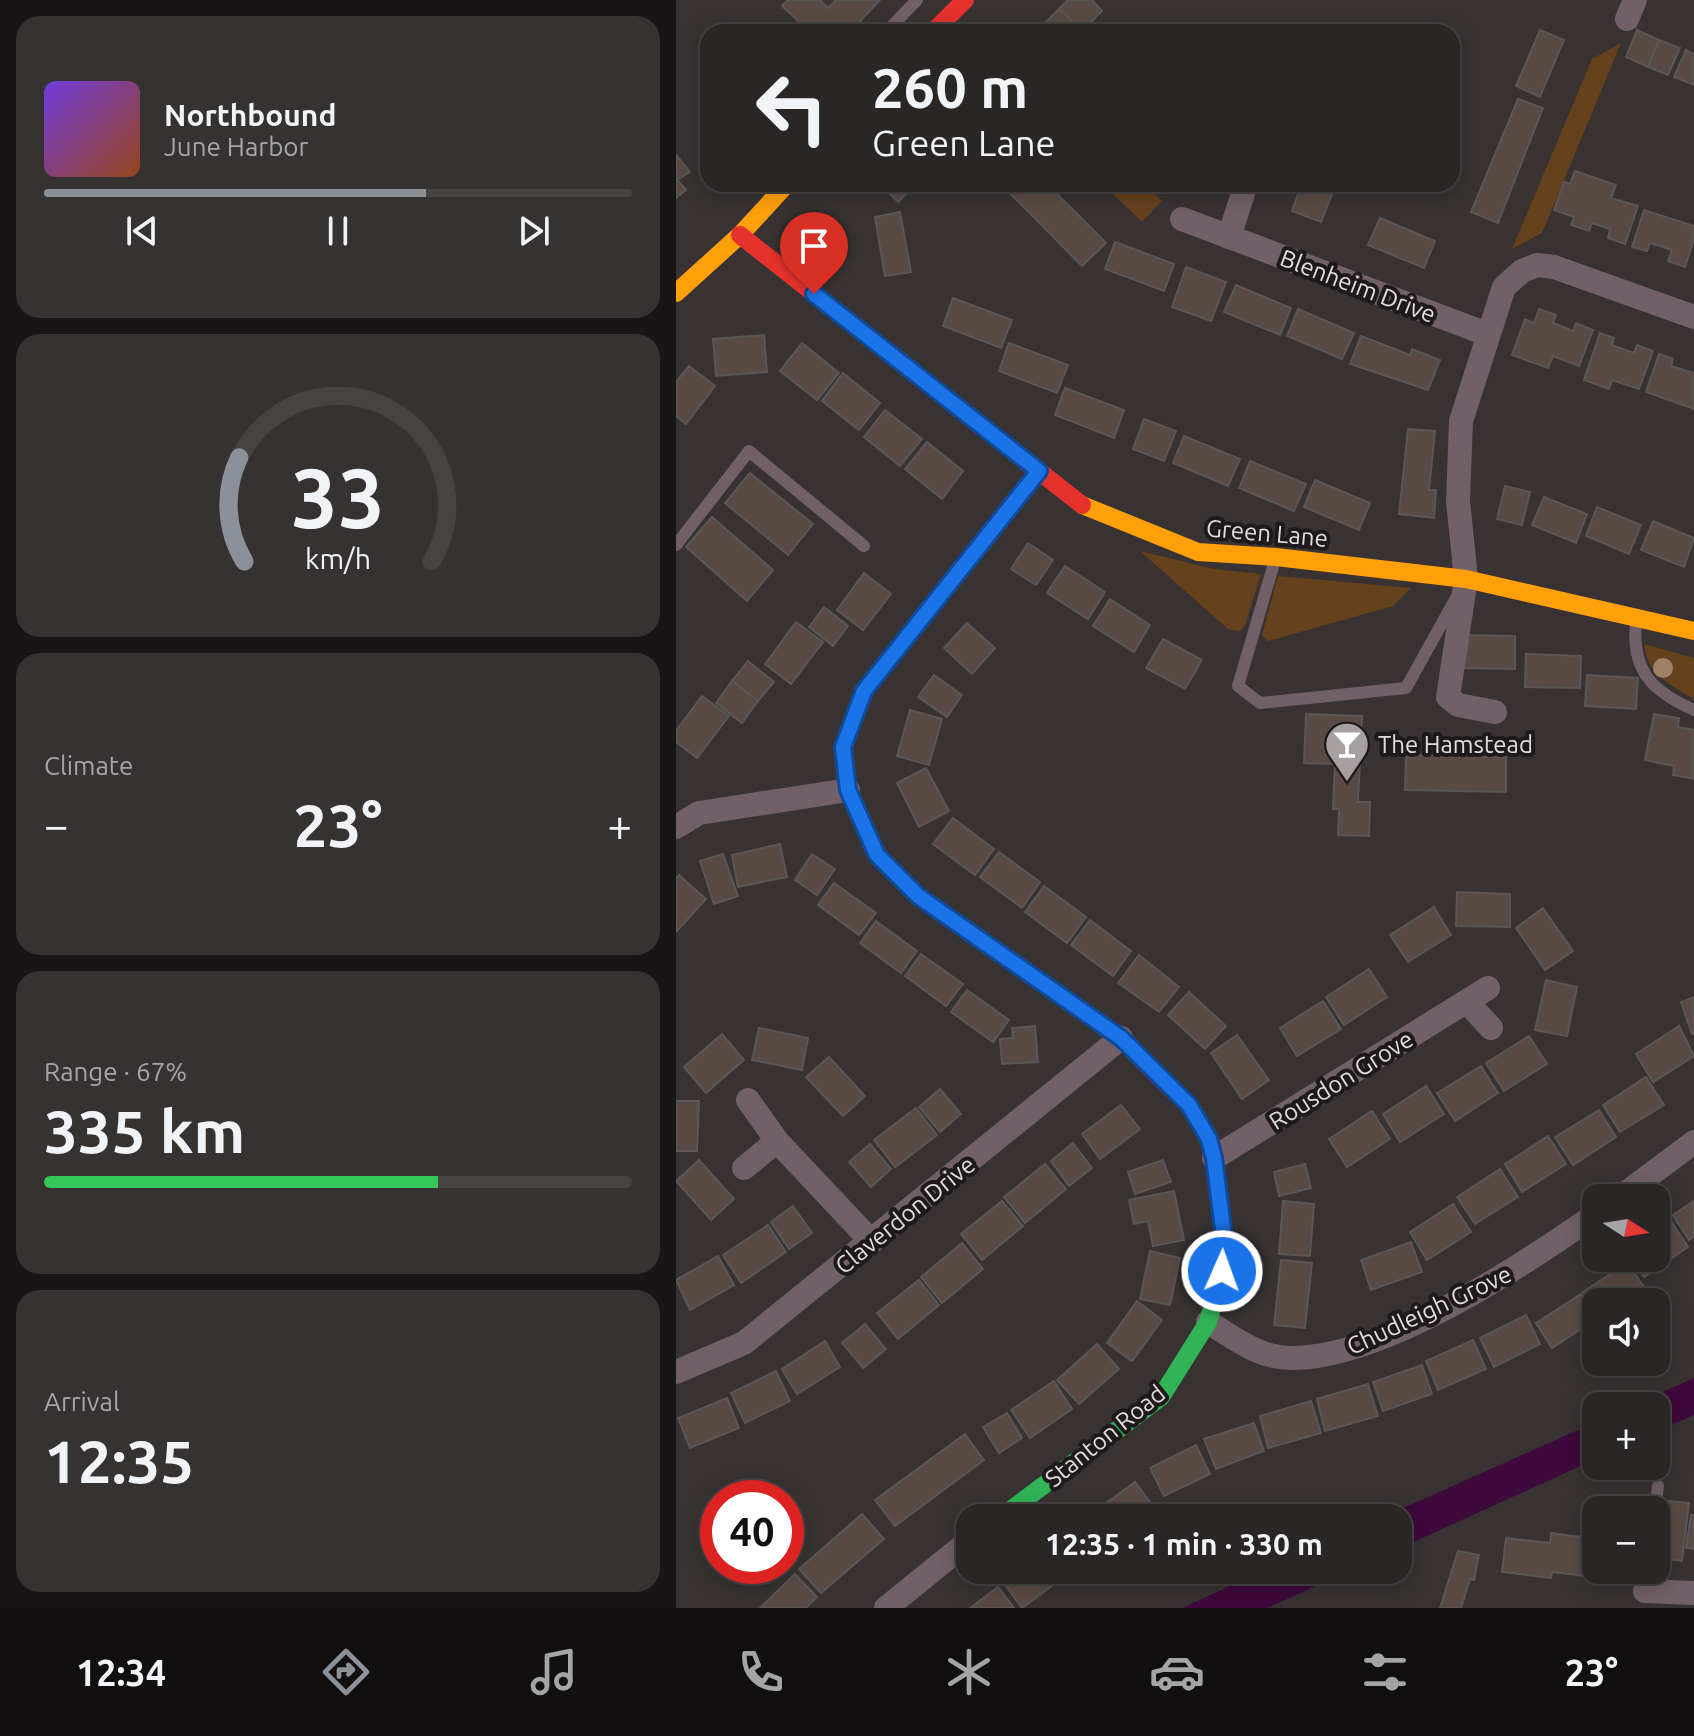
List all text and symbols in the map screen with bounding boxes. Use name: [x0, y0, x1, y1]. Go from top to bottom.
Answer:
icon: left: [740, 56, 844, 160]
text: 260 m: [872, 56, 1028, 119]
text: Northbound: [164, 98, 336, 132]
text: Green Lane: [872, 122, 1055, 163]
text: June Harbor: [164, 132, 308, 161]
icon: previous: [120, 209, 164, 253]
icon: pause: [316, 209, 360, 253]
icon: next: [512, 209, 556, 253]
pin: [780, 212, 848, 294]
icon: arrive: [792, 224, 836, 268]
street label: Blenheim Drive: [1277, 244, 1439, 328]
text: 33: [291, 449, 385, 543]
street label: Green Lane: [1205, 514, 1329, 552]
text: km/h: [305, 542, 371, 574]
bar icon: The Hamstead: [1323, 720, 1371, 783]
place label: The Hamstead: [1378, 731, 1533, 758]
text: Climate: [44, 751, 133, 780]
text: 23°: [294, 791, 382, 858]
text: −: [44, 800, 69, 849]
text: +: [607, 800, 632, 849]
street label: Rousdon Grove: [1264, 1025, 1418, 1135]
text: Range · 67%: [44, 1057, 187, 1086]
text: 335 km: [44, 1097, 245, 1164]
street label: Claverdon Drive: [830, 1151, 980, 1279]
north arrow: [1582, 1184, 1670, 1272]
map controls: [1582, 1184, 1670, 1584]
position arrow: [1180, 1229, 1264, 1313]
street label: Chudleigh Grove: [1342, 1260, 1516, 1360]
button: sound: [1582, 1288, 1670, 1376]
street label: Stanton Road: [1040, 1380, 1170, 1492]
text: Arrival: [44, 1387, 120, 1416]
button: +: [1582, 1392, 1670, 1480]
text: 12:35: [44, 1427, 194, 1494]
speed limit sign: 40: [700, 1480, 804, 1584]
button: −: [1582, 1496, 1670, 1584]
text: 12:35 · 1 min · 330 m: [1045, 1527, 1323, 1561]
icon: directions: [318, 1644, 374, 1700]
icon: music: [526, 1644, 582, 1700]
icon: phone: [733, 1644, 789, 1700]
icon: climate: [941, 1644, 997, 1700]
icon: car: [1149, 1644, 1205, 1700]
icon: filters: [1357, 1644, 1413, 1700]
text: 12:34: [76, 1652, 166, 1693]
text: 23°: [1565, 1652, 1618, 1693]

